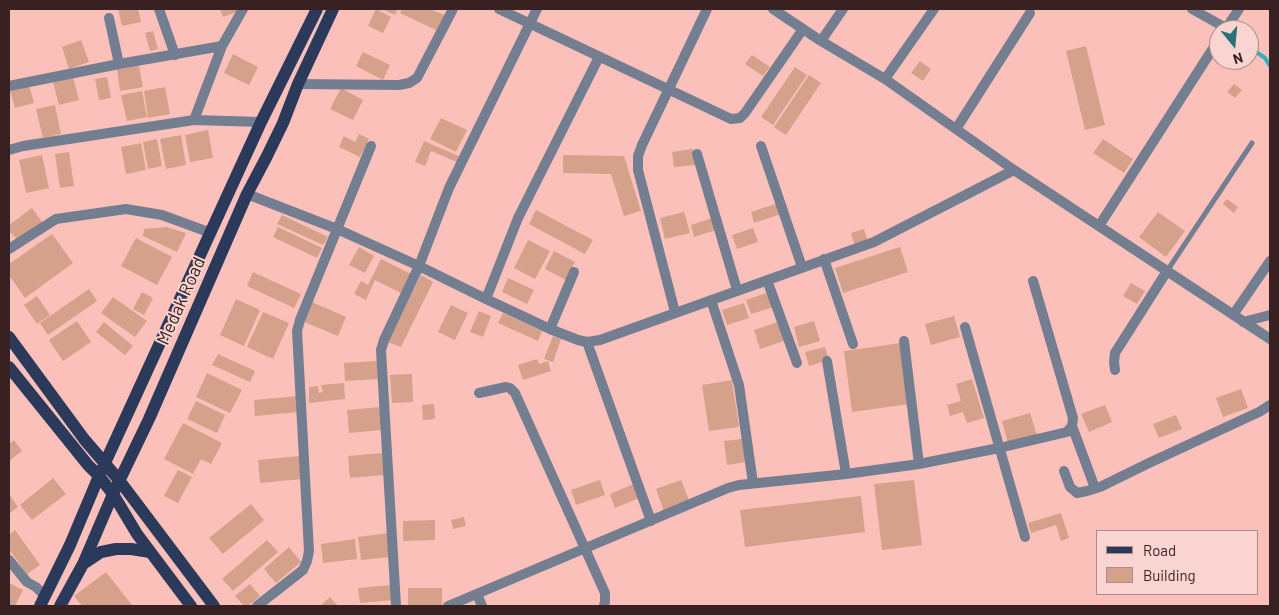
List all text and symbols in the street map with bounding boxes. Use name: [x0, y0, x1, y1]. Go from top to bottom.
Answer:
north arrow: [1209, 20, 1259, 70]
text: N: [1231, 49, 1245, 68]
street label: Medak Road: [152, 254, 210, 348]
legend: [1096, 530, 1259, 595]
text: Road: [1143, 541, 1176, 559]
text: Building: [1143, 566, 1196, 584]

